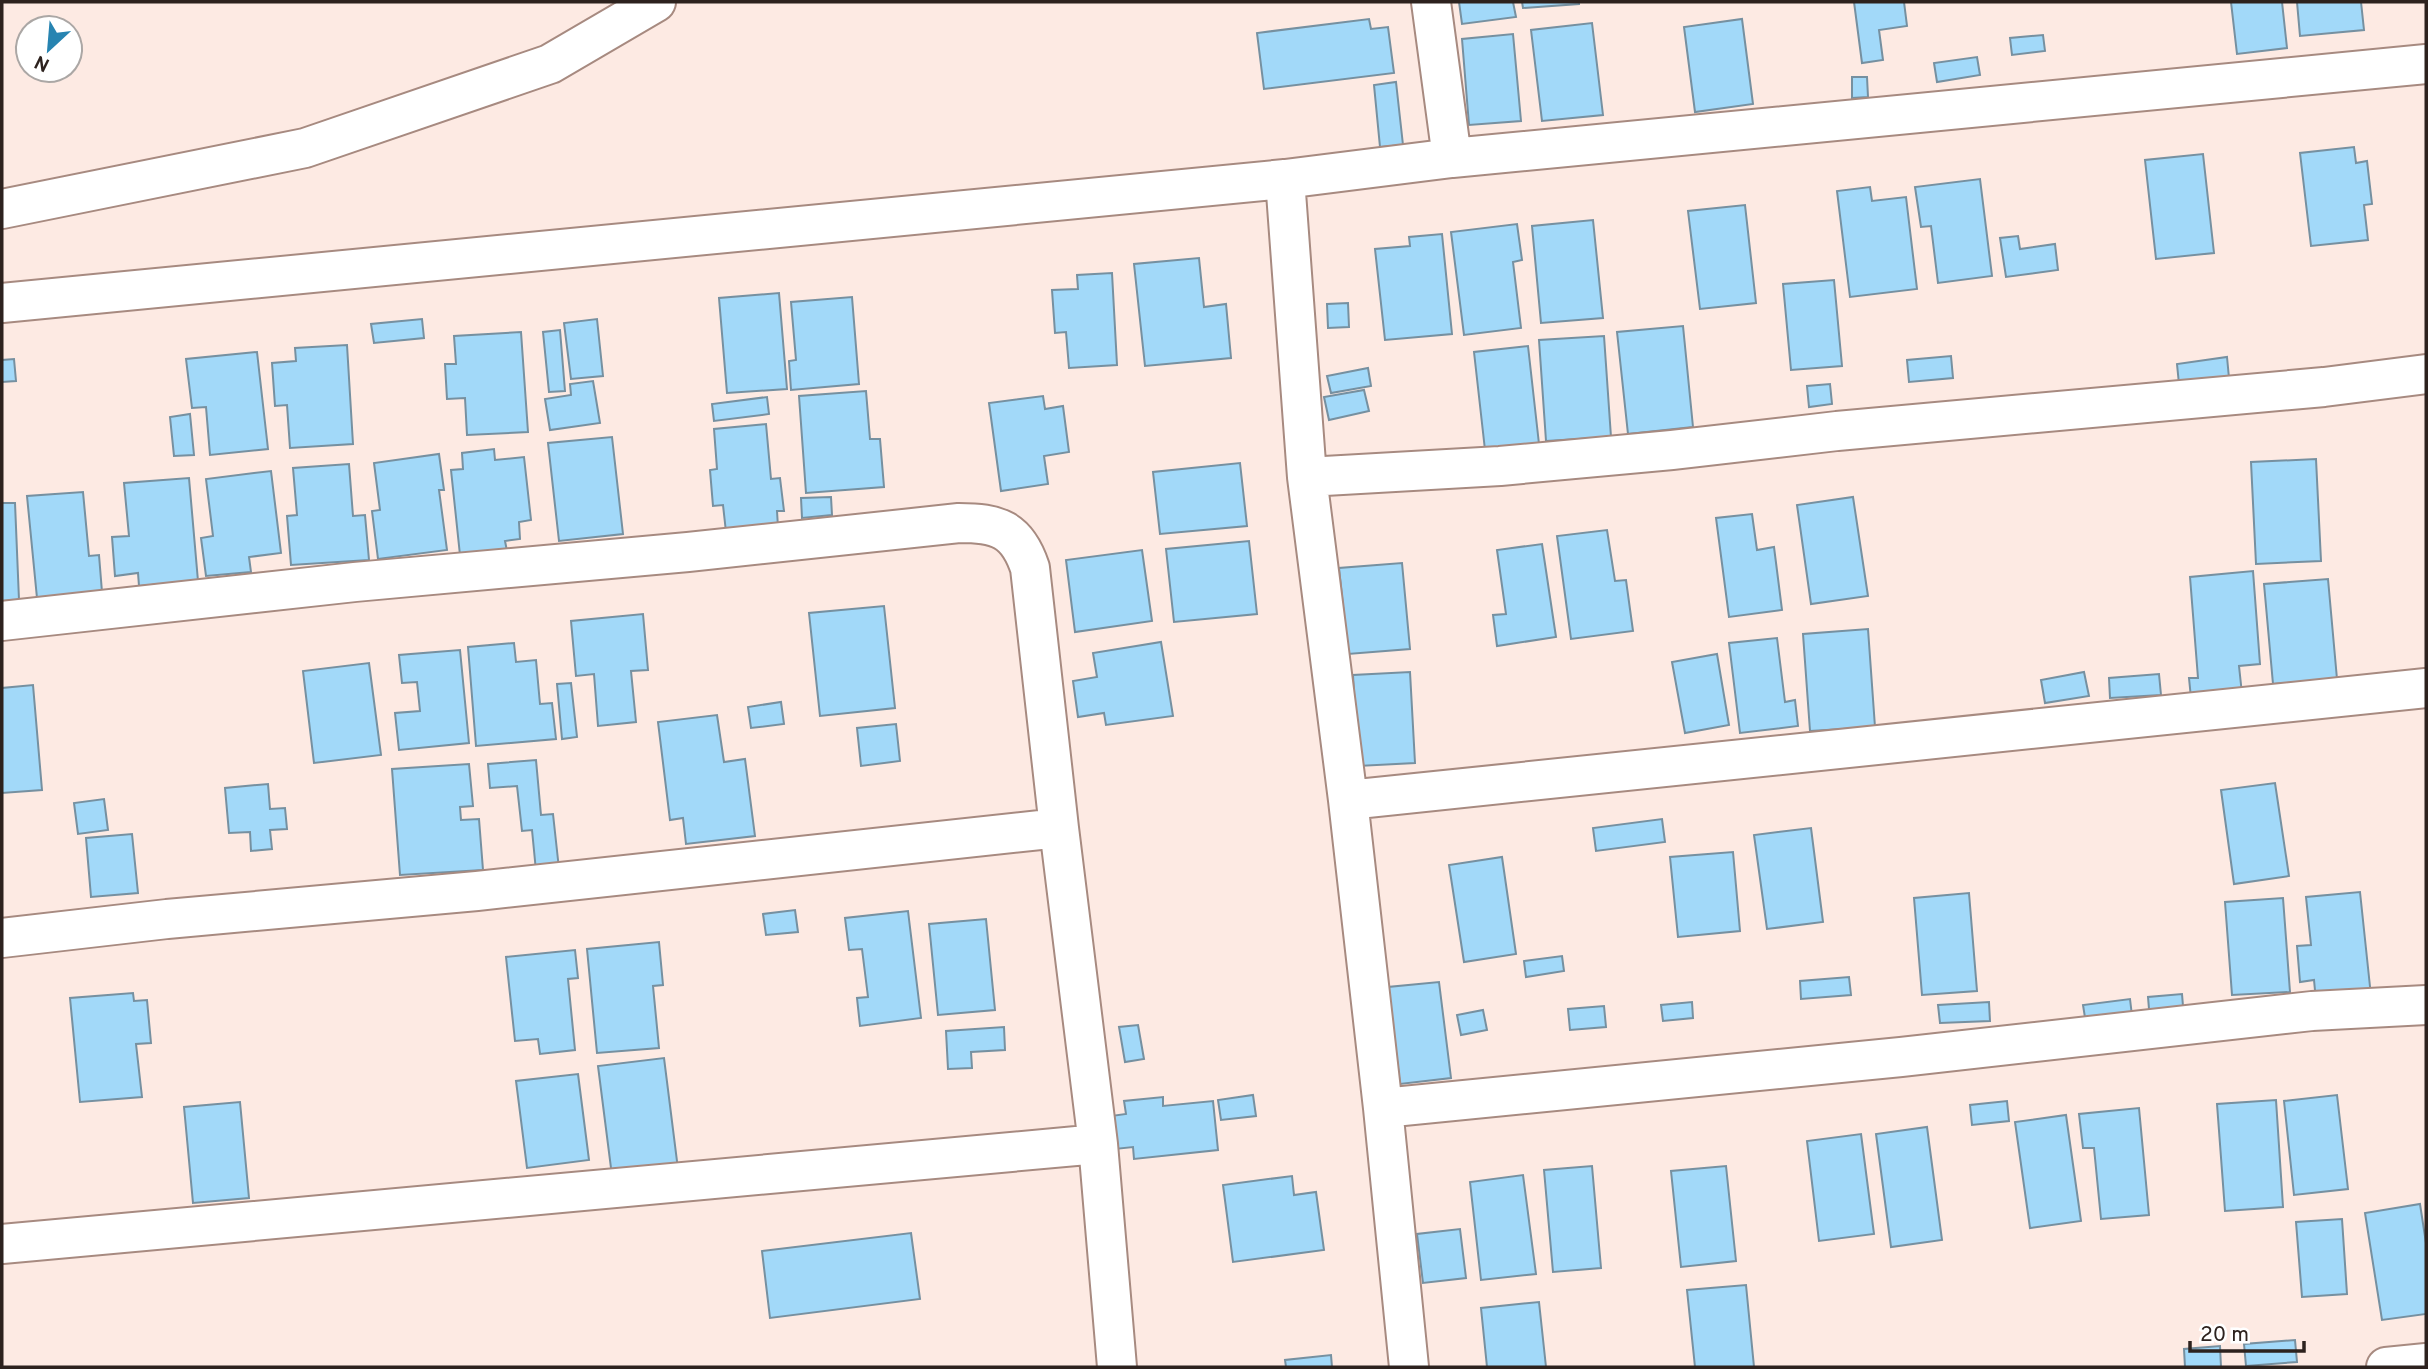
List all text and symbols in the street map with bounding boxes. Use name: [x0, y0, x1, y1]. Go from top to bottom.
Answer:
north arrow: [14, 14, 84, 84]
text: N: [31, 49, 54, 76]
scale bar: [2190, 1310, 2304, 1354]
text: 20 m: [2200, 1322, 2249, 1349]

